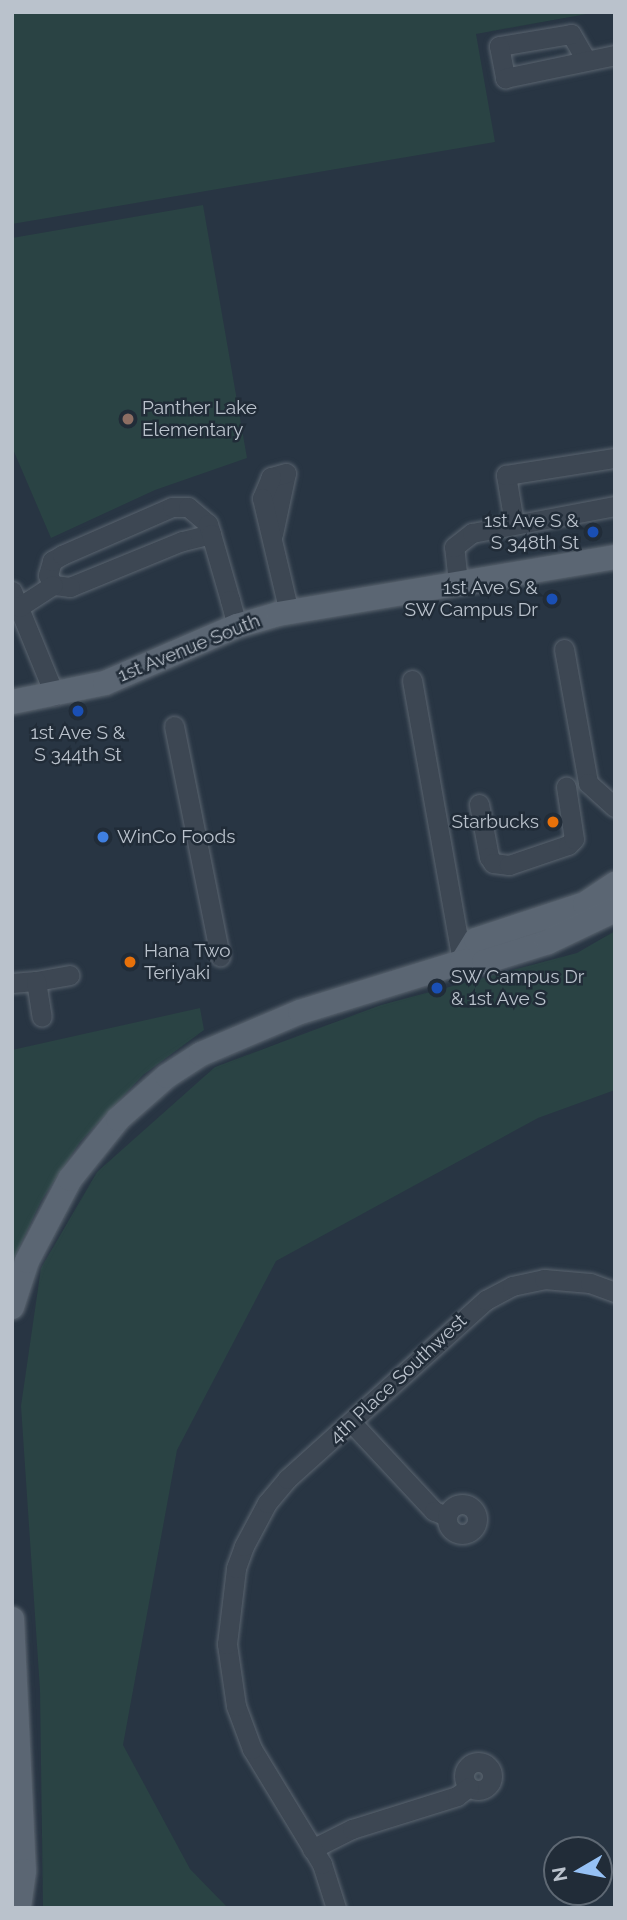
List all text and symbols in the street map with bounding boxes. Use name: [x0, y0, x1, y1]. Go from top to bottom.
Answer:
place label: Panther Lake Elementary: [142, 397, 257, 441]
marker: Panther Lake Elementary: [120, 411, 136, 427]
place label: 1st Ave S & S 348th St: [483, 510, 579, 554]
marker: 1st Ave S & S 348th St: [585, 524, 601, 540]
place label: 1st Ave S & SW Campus Dr: [404, 577, 538, 621]
marker: 1st Ave S & SW Campus Dr: [544, 591, 560, 607]
street label: 1st Avenue South: [114, 609, 264, 687]
marker: 1st Ave S & S 344th St: [70, 703, 86, 719]
place label: 1st Ave S & S 344th St: [30, 722, 126, 766]
place label: Starbucks: [452, 811, 539, 833]
marker: Starbucks: [545, 814, 561, 830]
place label: WinCo Foods: [117, 826, 235, 848]
marker: WinCo Foods: [95, 829, 111, 845]
place label: Hana Two Teriyaki: [144, 940, 231, 984]
marker: Hana Two Teriyaki: [122, 954, 138, 970]
place label: SW Campus Dr & 1st Ave S: [451, 966, 585, 1010]
marker: SW Campus Dr & 1st Ave S: [429, 980, 445, 996]
street label: 4th Place Southwest: [325, 1309, 471, 1449]
north arrow: [543, 1836, 613, 1906]
text: N: [547, 1865, 571, 1883]

